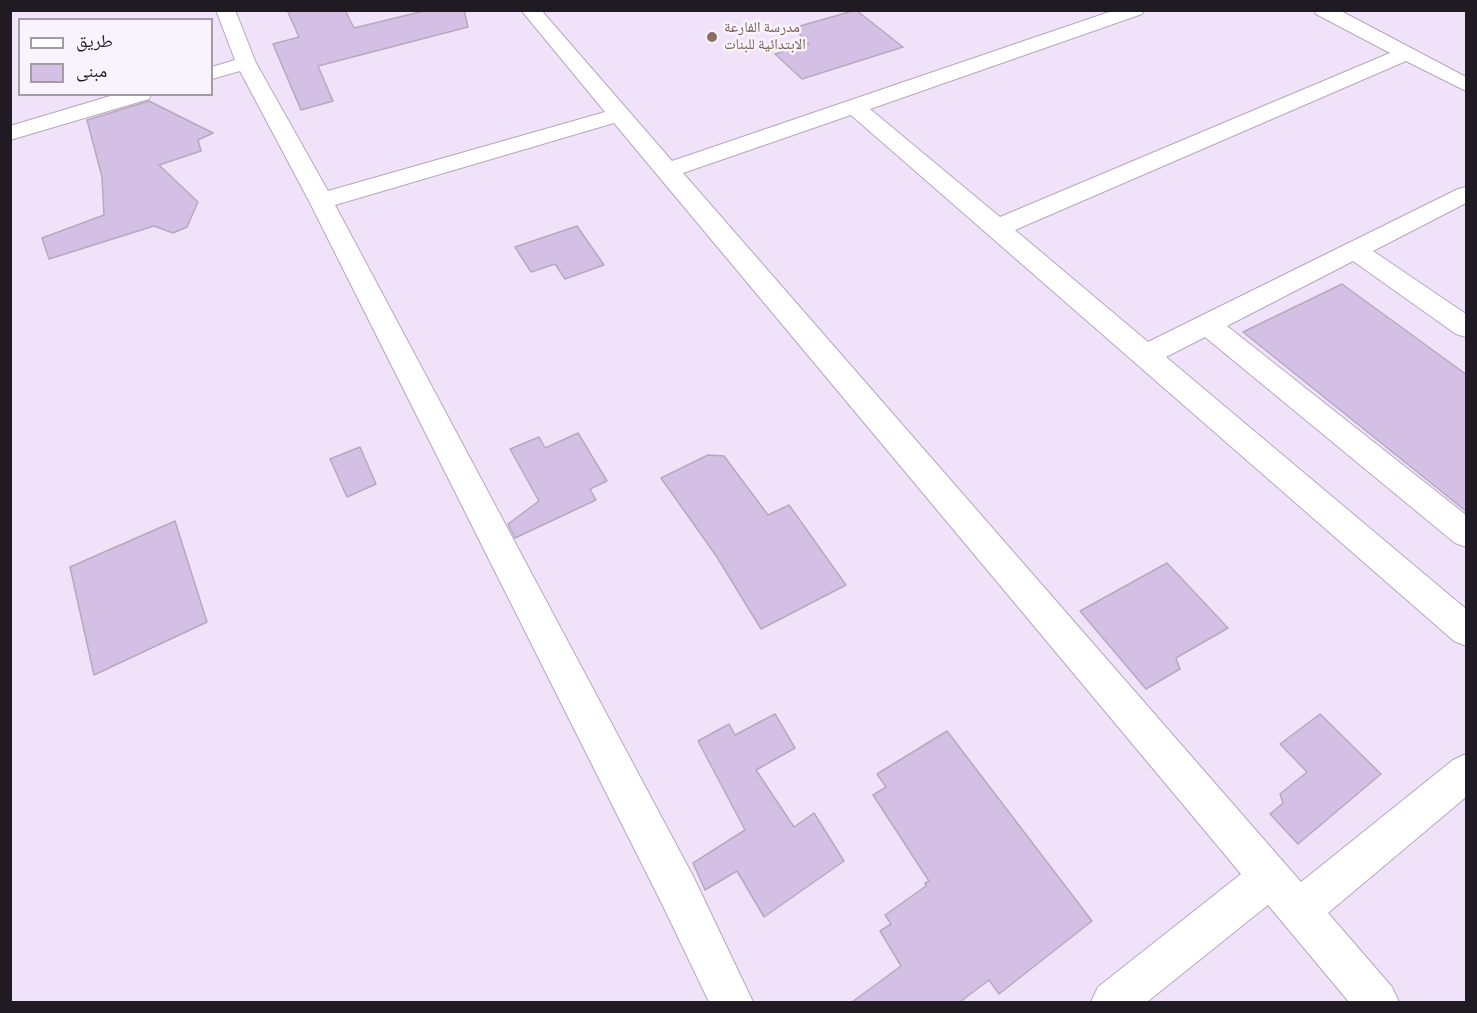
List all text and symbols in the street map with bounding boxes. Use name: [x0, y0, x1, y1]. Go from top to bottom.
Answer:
legend: [18, 18, 213, 96]
place label: مدرسة الفارعة الابتدائية للبنات: [724, 19, 806, 54]
text: طريق: [76, 30, 113, 52]
marker: مدرسة الفارعة الابتدائية للبنات: [705, 30, 719, 44]
text: مبنى: [76, 60, 107, 82]

